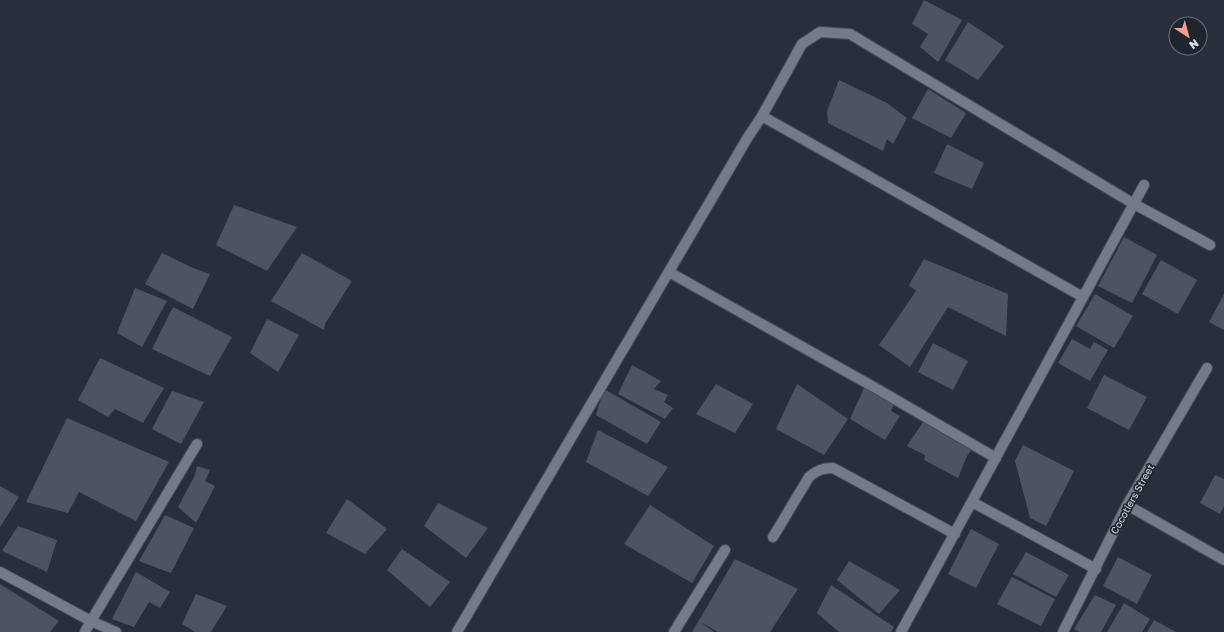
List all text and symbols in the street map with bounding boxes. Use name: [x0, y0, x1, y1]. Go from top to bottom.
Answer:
north arrow: [1168, 16, 1208, 56]
text: N: [1187, 37, 1201, 52]
street label: Cocotiers Street: [1108, 462, 1156, 536]

